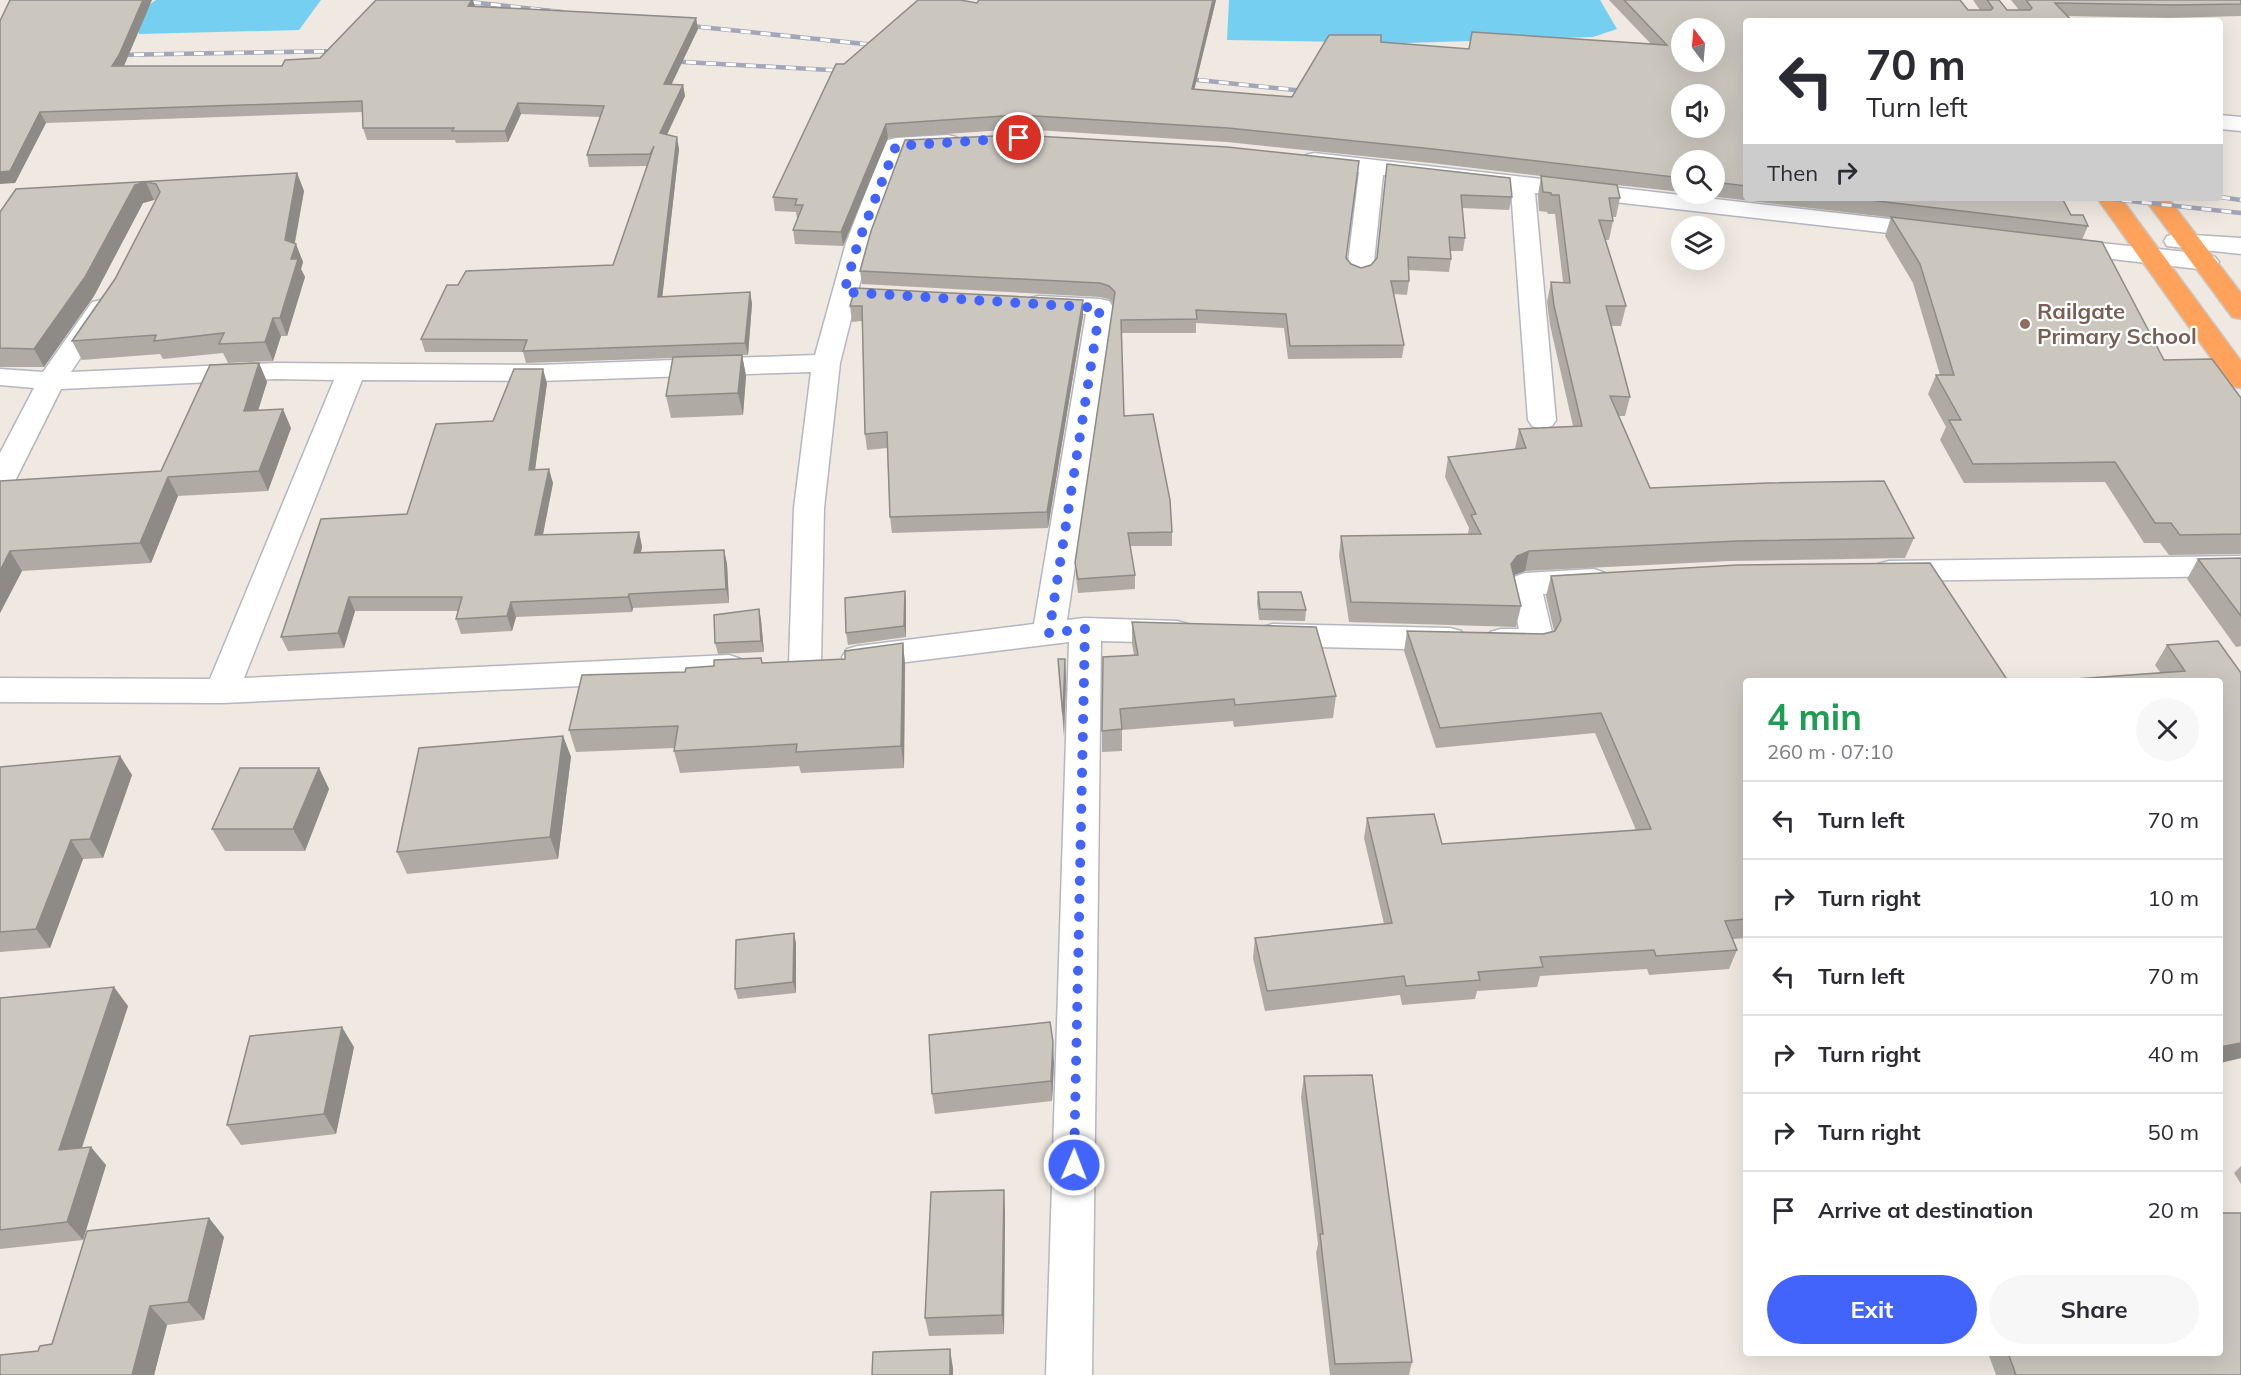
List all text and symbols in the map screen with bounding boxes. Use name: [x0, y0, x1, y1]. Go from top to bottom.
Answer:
north arrow: [1671, 18, 1725, 72]
map controls: [1671, 18, 1725, 270]
text: 70 m: [1866, 38, 1966, 91]
icon: left: [1767, 42, 1845, 120]
button: sound: [1671, 84, 1725, 138]
text: Turn left: [1866, 90, 1968, 124]
pin: [993, 112, 1044, 163]
icon: arrive: [1002, 121, 1035, 154]
button: search: [1671, 150, 1725, 204]
icon: right: [1830, 156, 1863, 189]
text: Then: [1767, 159, 1818, 187]
button: layers: [1671, 216, 1725, 270]
place label: Railgate Primary School: [2037, 297, 2197, 350]
marker: Railgate Primary School: [2018, 317, 2032, 331]
text: 4 min: [1767, 694, 1862, 739]
button: close: [2136, 698, 2199, 761]
text: 260 m · 07:10: [1767, 739, 1893, 764]
icon: left: [1767, 804, 1800, 837]
text: Turn left: [1818, 806, 1905, 834]
text: 70 m: [2148, 806, 2199, 834]
icon: right: [1767, 882, 1800, 915]
text: Turn right: [1818, 884, 1921, 912]
text: 10 m: [2148, 884, 2199, 912]
icon: left: [1767, 960, 1800, 993]
text: Turn left: [1818, 962, 1905, 990]
text: 70 m: [2148, 962, 2199, 990]
icon: right: [1767, 1038, 1800, 1071]
text: Turn right: [1818, 1040, 1921, 1068]
text: 40 m: [2148, 1040, 2199, 1068]
icon: right: [1767, 1116, 1800, 1149]
text: Turn right: [1818, 1118, 1921, 1146]
text: 50 m: [2148, 1118, 2199, 1146]
position arrow: [1042, 1133, 1106, 1197]
icon: arrive: [1767, 1194, 1800, 1227]
text: Arrive at destination: [1818, 1196, 2033, 1224]
text: 20 m: [2148, 1196, 2199, 1224]
button: Exit: [1767, 1275, 1977, 1344]
button: Share: [1989, 1275, 2199, 1344]

